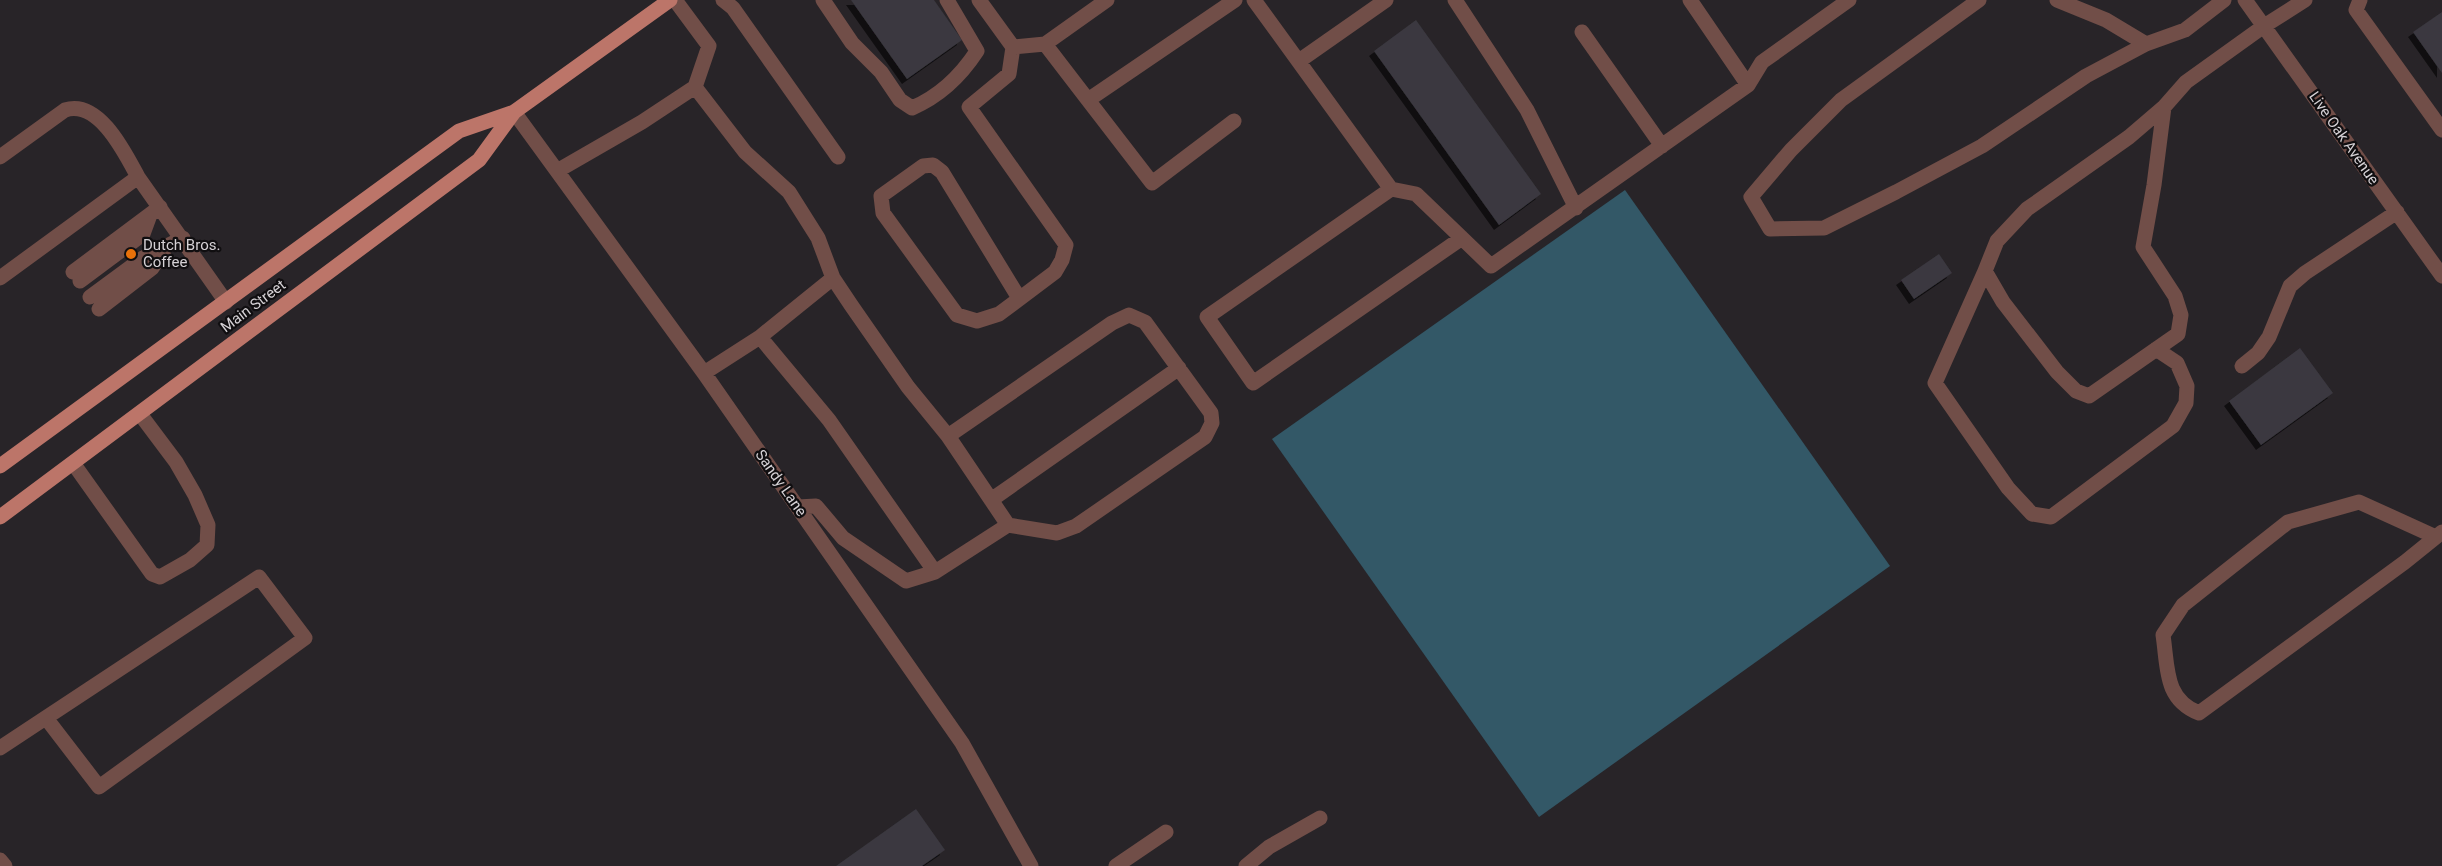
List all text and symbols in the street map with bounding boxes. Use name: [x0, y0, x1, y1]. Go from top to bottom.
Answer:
street label: Live Oak Avenue: [2305, 88, 2383, 188]
place label: Dutch Bros. Coffee: [143, 236, 220, 271]
marker: Dutch Bros. Coffee: [124, 247, 138, 261]
street label: Main Street: [217, 276, 289, 336]
street label: Sandy Lane: [752, 446, 811, 520]

